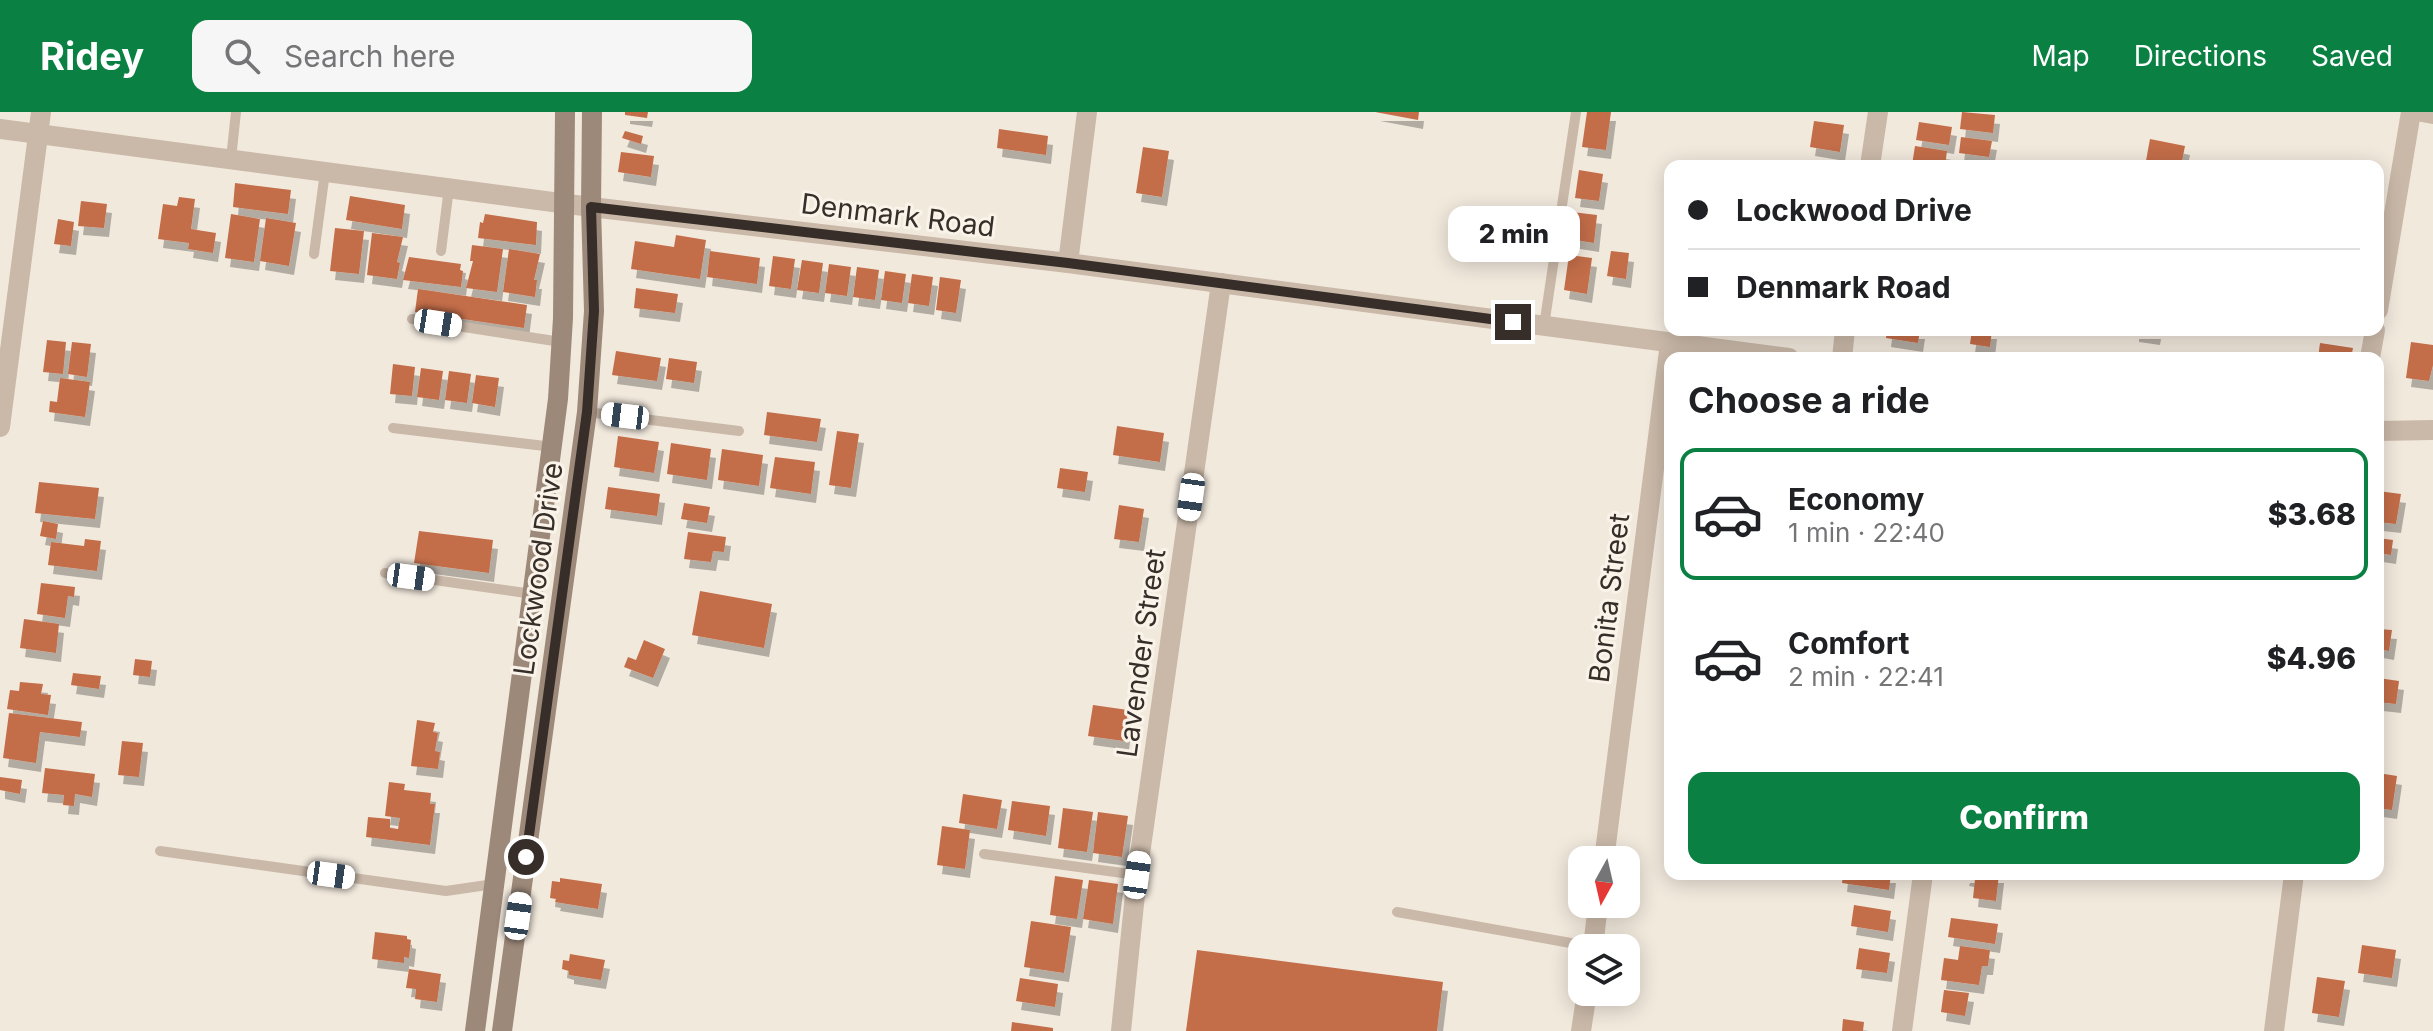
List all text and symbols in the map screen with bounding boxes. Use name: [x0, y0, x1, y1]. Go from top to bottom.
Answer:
search box: [192, 20, 752, 92]
text: Ridey: [40, 33, 144, 79]
icon: search: [220, 34, 264, 78]
text: Search here: [284, 38, 456, 74]
text: Map: [2031, 39, 2090, 73]
text: Directions: [2134, 39, 2267, 73]
text: Saved: [2311, 39, 2393, 73]
street label: Denmark Road: [799, 186, 997, 244]
text: Lockwood Drive: [1736, 192, 1972, 228]
callout: 2 min: [1447, 206, 1579, 262]
text: 2 min: [1479, 218, 1549, 249]
text: Denmark Road: [1736, 269, 1951, 305]
route end: [1495, 304, 1531, 340]
car: [412, 307, 464, 339]
text: Choose a ride: [1688, 378, 1930, 422]
car: [600, 401, 650, 431]
street label: Lockwood Drive: [506, 460, 570, 678]
car: [1176, 472, 1206, 522]
icon: car: [1692, 478, 1764, 550]
text: Economy: [1788, 481, 1924, 517]
text: $3.68: [2268, 496, 2356, 532]
street label: Bonita Street: [1582, 511, 1636, 685]
text: 1 min · 22:40: [1788, 517, 1945, 548]
street label: Lavender Street: [1110, 547, 1172, 759]
car: [386, 562, 436, 592]
icon: car: [1692, 622, 1764, 694]
text: Comfort: [1788, 625, 1909, 661]
text: $4.96: [2267, 640, 2356, 676]
text: 2 min · 22:41: [1788, 661, 1944, 692]
button: Confirm: [1688, 772, 2360, 864]
route start: [508, 839, 544, 875]
north arrow: [1568, 846, 1640, 918]
map controls: [1568, 846, 1640, 1006]
car: [1122, 850, 1152, 900]
car: [306, 860, 356, 890]
car: [503, 891, 533, 941]
button: layers: [1568, 934, 1640, 1006]

